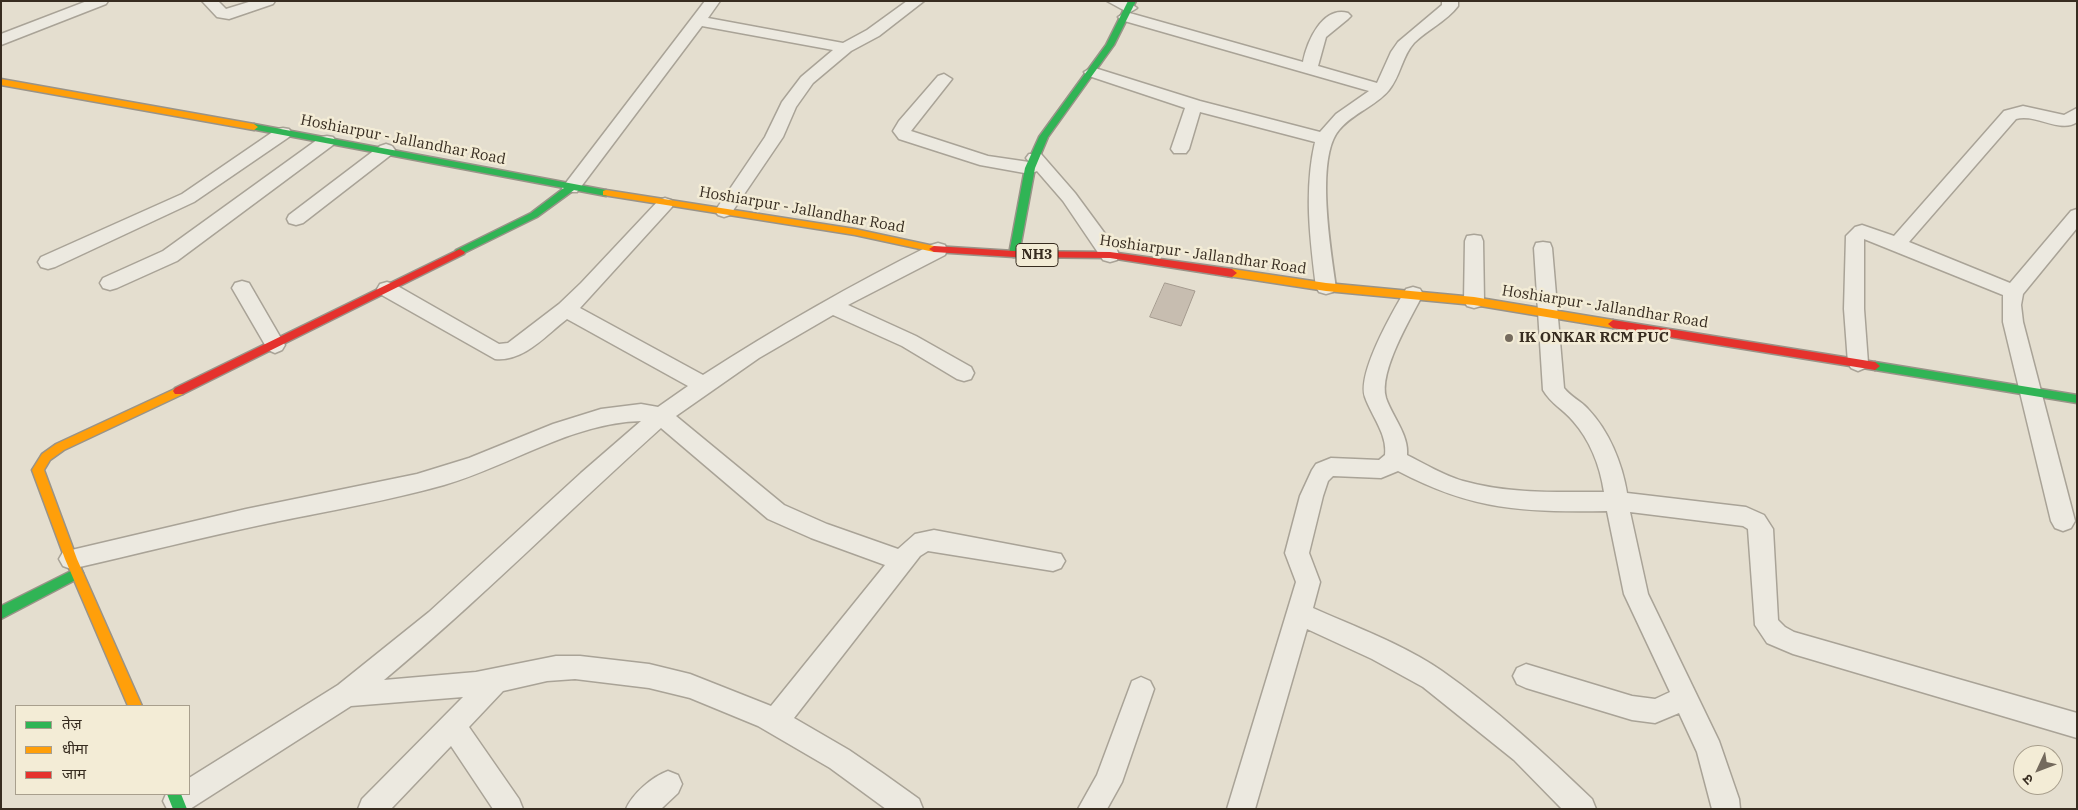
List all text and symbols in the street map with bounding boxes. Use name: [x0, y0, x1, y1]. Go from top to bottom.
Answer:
street label: Hoshiarpur - Jallandhar Road: [299, 111, 507, 169]
street label: Hoshiarpur - Jallandhar Road: [698, 183, 906, 237]
street label: Hoshiarpur - Jallandhar Road: [1098, 232, 1308, 278]
road number: NH3: [1016, 244, 1058, 266]
street label: Hoshiarpur - Jallandhar Road: [1500, 282, 1710, 332]
place label: IK ONKAR RCM PUC: [1519, 329, 1669, 347]
marker: IK ONKAR RCM PUC: [1503, 332, 1515, 344]
legend: [15, 705, 190, 795]
text: तेज़: [62, 714, 82, 733]
text: धीमा: [62, 739, 88, 758]
north arrow: [2013, 745, 2063, 795]
text: जाम: [62, 764, 86, 783]
text: उ: [2018, 770, 2037, 789]

